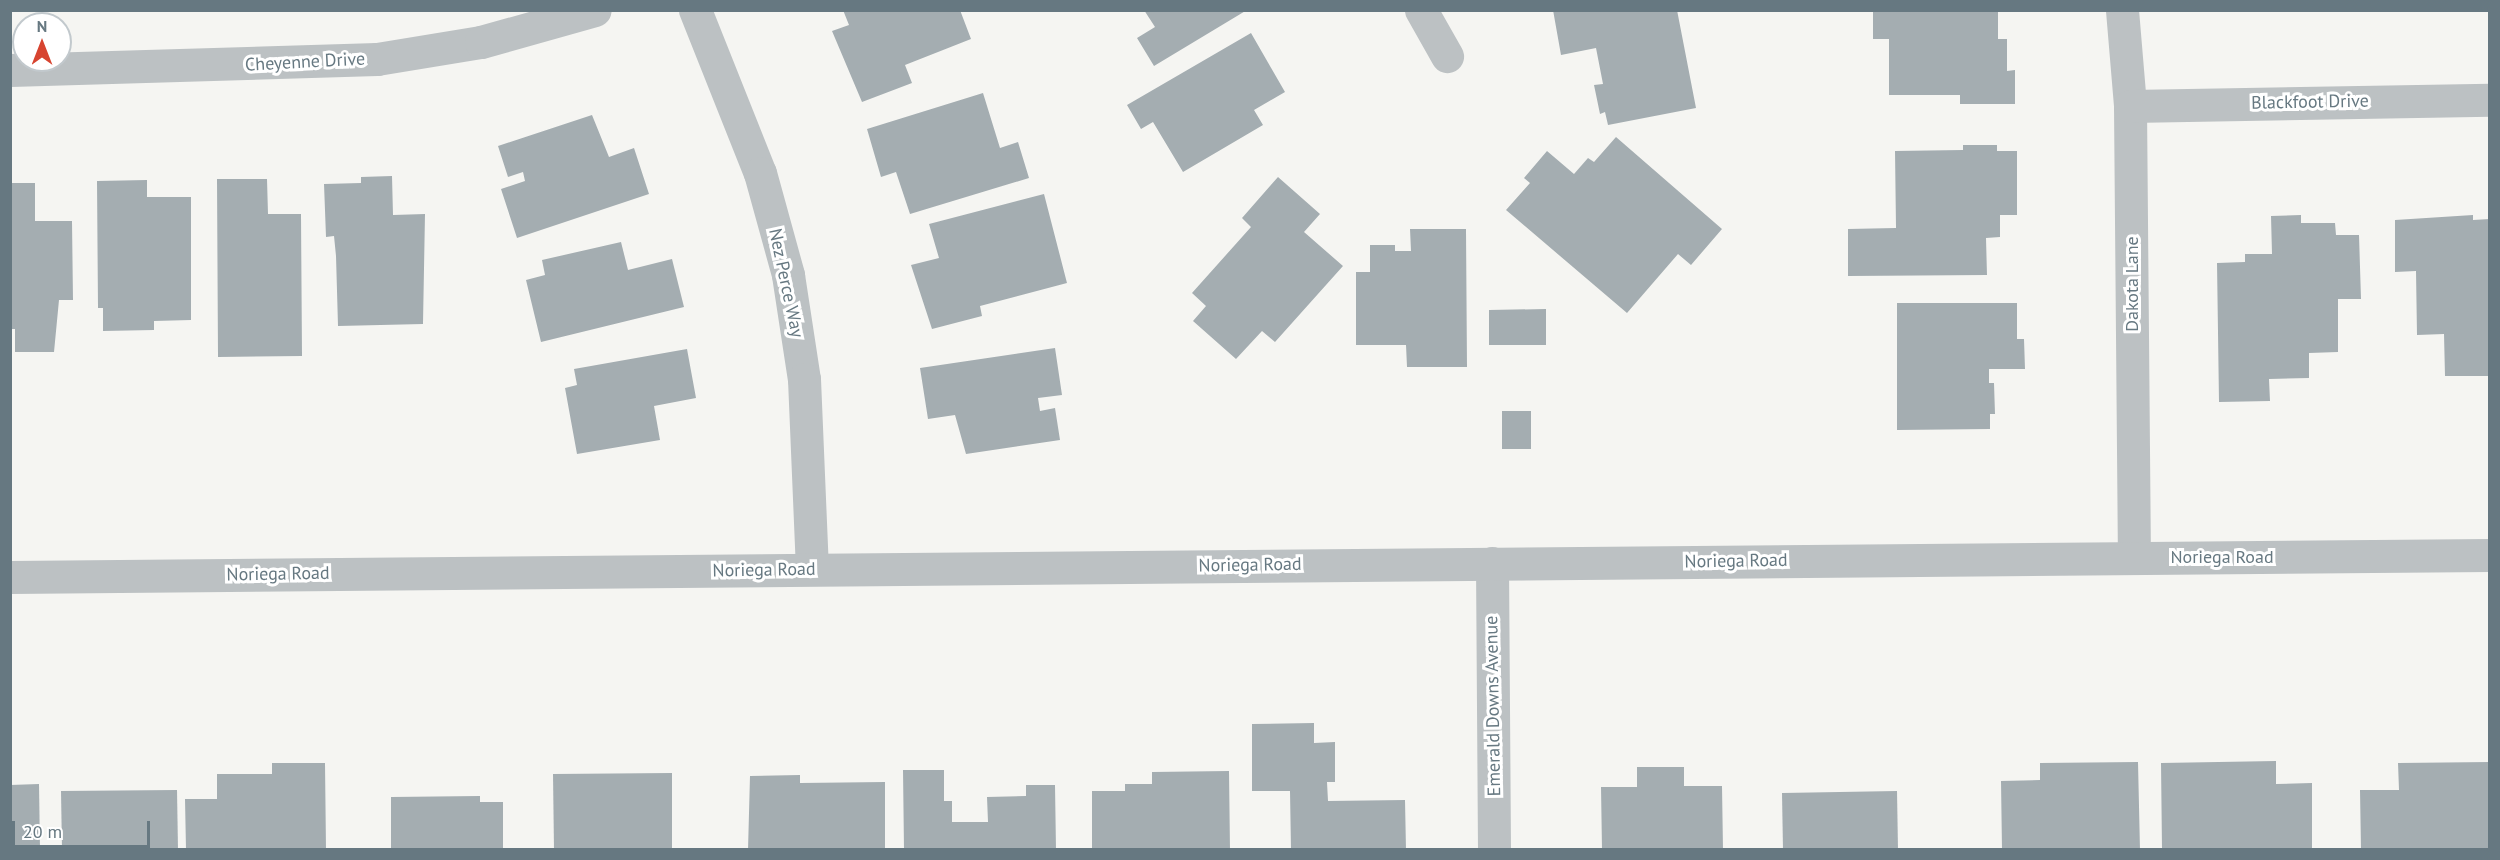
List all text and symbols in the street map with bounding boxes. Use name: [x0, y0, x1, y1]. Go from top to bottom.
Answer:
north arrow: [12, 12, 72, 72]
text: N: [37, 16, 47, 36]
street label: Cheyenne Drive: [244, 48, 366, 76]
street label: Blackfoot Drive: [2251, 90, 2369, 114]
street label: Nez Perce Way: [764, 226, 808, 340]
street label: Dakota Lane: [2121, 236, 2143, 332]
street label: Noriega Road: [2170, 546, 2274, 568]
street label: Noriega Road: [1684, 549, 1788, 573]
street label: Noriega Road: [1198, 553, 1302, 577]
street label: Noriega Road: [712, 558, 816, 582]
street label: Noriega Road: [226, 562, 330, 586]
street label: Emerald Downs Avenue: [1481, 615, 1505, 797]
scale bar: [15, 809, 153, 847]
text: 20 m: [23, 820, 62, 843]

